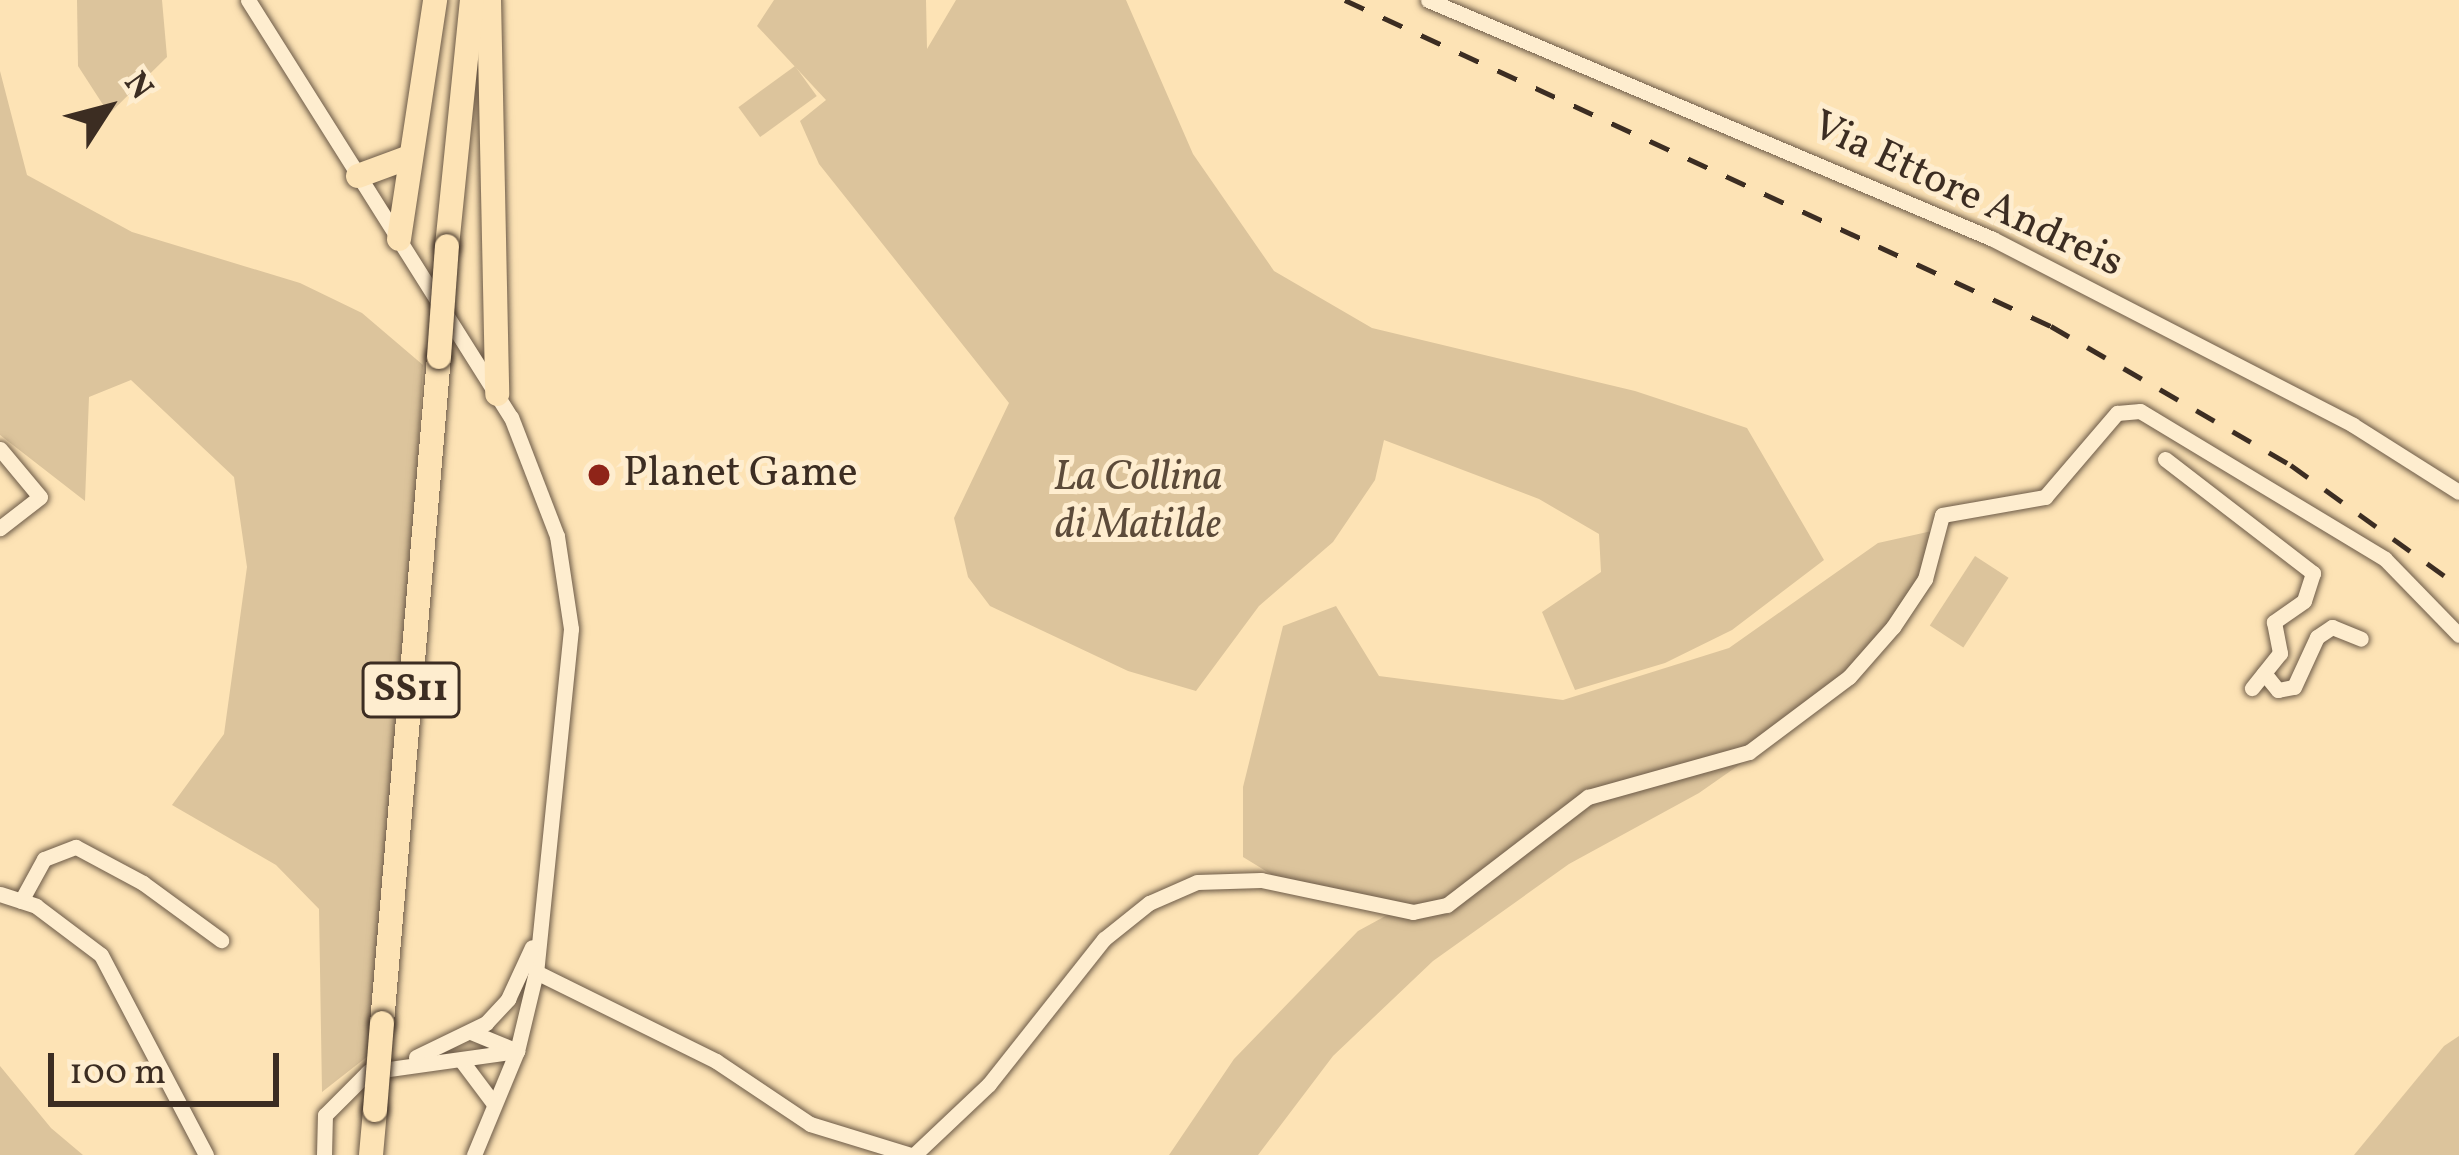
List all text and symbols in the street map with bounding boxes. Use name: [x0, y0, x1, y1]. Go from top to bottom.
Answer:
north arrow: [48, 48, 168, 168]
text: N: [111, 64, 163, 110]
street label: Via Ettore Andreis: [1804, 102, 2130, 290]
place label: Planet Game: [623, 450, 858, 500]
park label: La Collina di Matilde: [1053, 454, 1223, 552]
marker: Planet Game: [586, 462, 612, 488]
road number: SS11: [360, 657, 462, 723]
scale bar: [54, 1029, 285, 1103]
text: 100 m: [69, 1049, 166, 1099]

